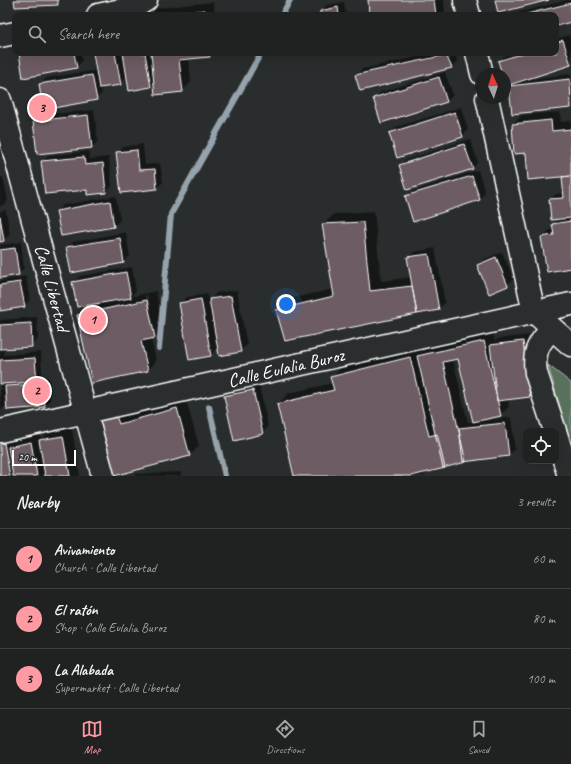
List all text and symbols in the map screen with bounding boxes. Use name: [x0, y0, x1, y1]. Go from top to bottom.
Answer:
search box: [12, 12, 559, 56]
icon: search: [26, 23, 48, 45]
text: Search here: [58, 25, 119, 44]
north arrow: [475, 68, 511, 104]
pin: 3: [29, 93, 55, 123]
street label: Calle Libertad: [29, 242, 76, 336]
your location: [276, 294, 296, 314]
pin: 1: [80, 305, 106, 335]
street label: Calle Eulalia Buroz: [225, 343, 347, 393]
pin: 2: [24, 376, 50, 406]
map controls: [523, 428, 559, 464]
button: locate: [523, 428, 559, 464]
scale bar: [12, 448, 76, 467]
text: 20 m: [18, 450, 37, 464]
text: Nearby: [16, 492, 59, 513]
text: 3 results: [517, 494, 555, 510]
text: Avivamiento: [54, 541, 115, 560]
text: 1: [26, 551, 32, 567]
text: 60 m: [533, 551, 555, 567]
text: Church · Calle Libertad: [54, 560, 156, 576]
text: El ratón: [54, 601, 98, 620]
text: 2: [26, 611, 32, 627]
text: 80 m: [533, 611, 555, 627]
text: Shop · Calle Eulalia Buroz: [54, 620, 166, 636]
text: La Alabada: [54, 661, 113, 680]
text: 3: [26, 671, 32, 687]
text: 100 m: [527, 671, 555, 687]
text: Supermarket · Calle Libertad: [54, 680, 179, 696]
tab: Map: [81, 718, 103, 756]
tab: Directions: [266, 718, 305, 756]
tab: Saved: [468, 718, 490, 756]

